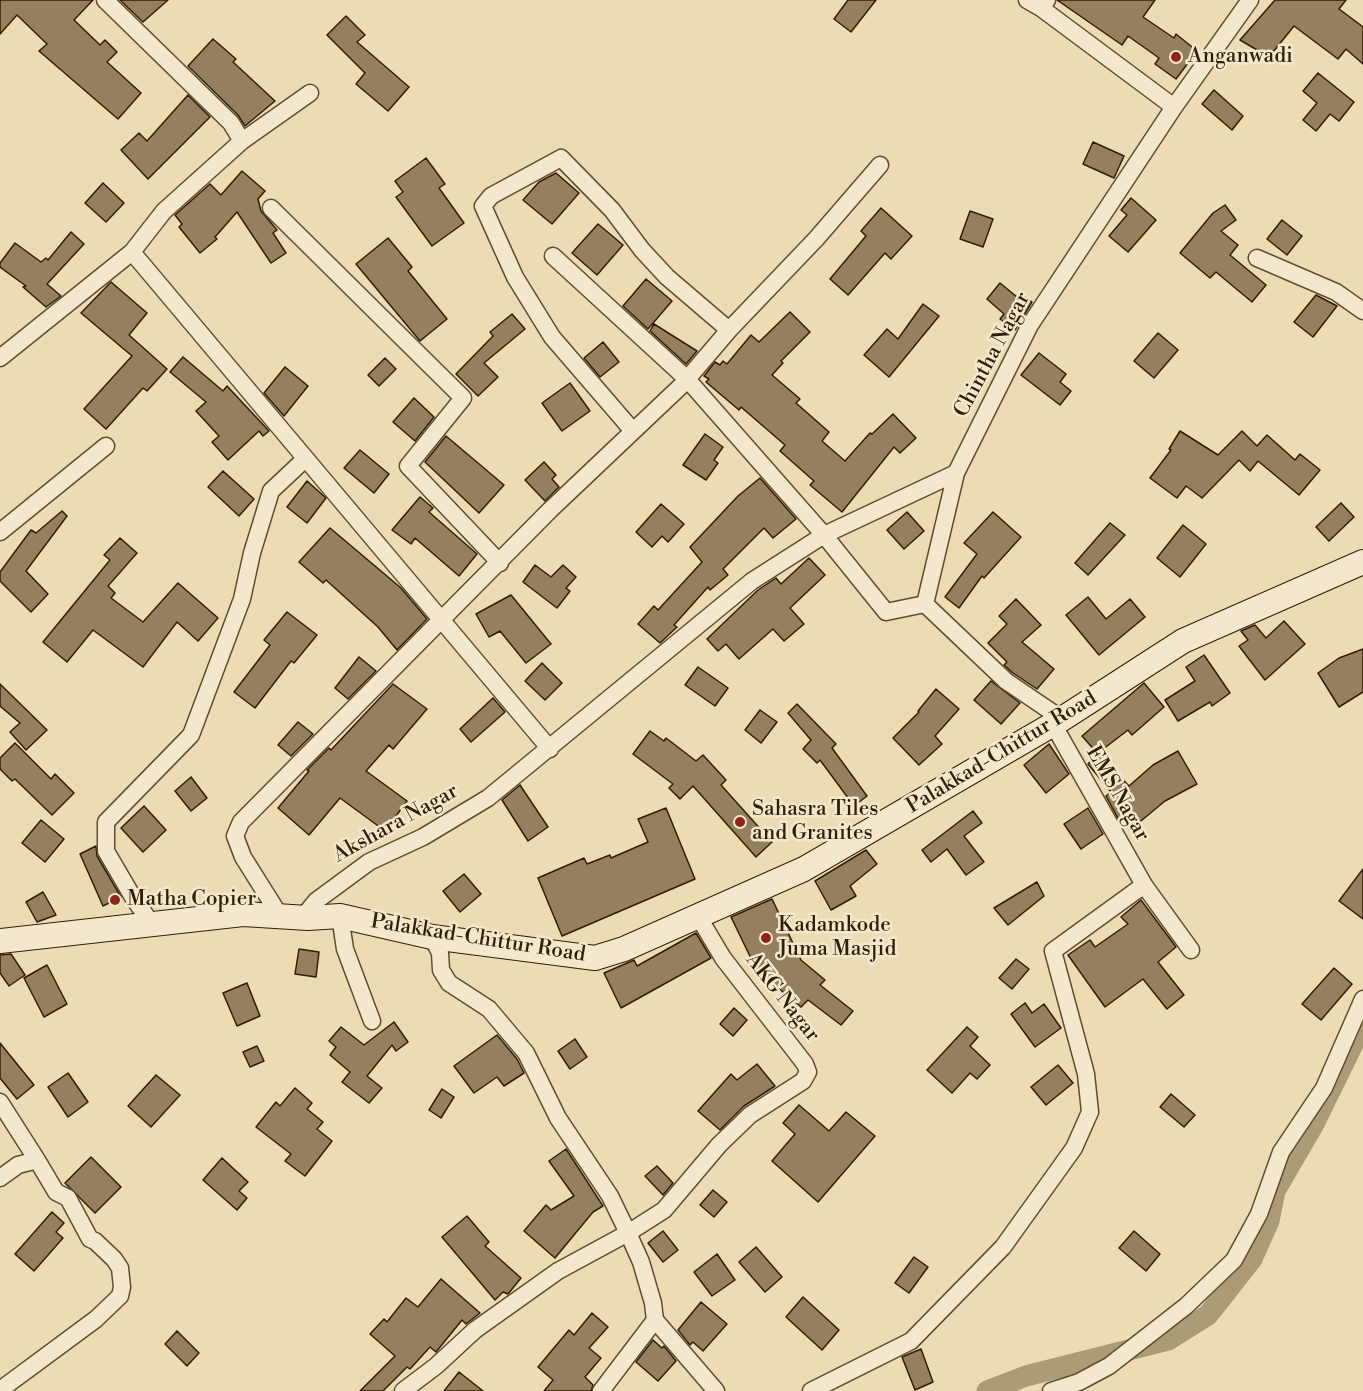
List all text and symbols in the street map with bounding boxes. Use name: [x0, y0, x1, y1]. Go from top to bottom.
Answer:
place label: Anganwadi: [1188, 44, 1293, 70]
marker: Anganwadi: [1169, 50, 1183, 64]
street label: Chintha Nagar: [949, 288, 1037, 422]
street label: Palakkad-Chittur Road: [902, 686, 1102, 820]
street label: EMS Nagar: [1080, 742, 1154, 846]
street label: Akshara Nagar: [329, 779, 463, 869]
place label: Sahasra Tiles and Granites: [752, 797, 879, 847]
marker: Sahasra Tiles and Granites: [733, 815, 747, 829]
place label: Matha Copier: [127, 887, 256, 913]
marker: Matha Copier: [108, 893, 122, 907]
street label: Palakkad-Chittur Road: [369, 910, 587, 968]
place label: Kadamkode Juma Masjid: [778, 913, 896, 963]
marker: Kadamkode Juma Masjid: [759, 931, 773, 945]
street label: AKG Nagar: [740, 949, 824, 1047]

